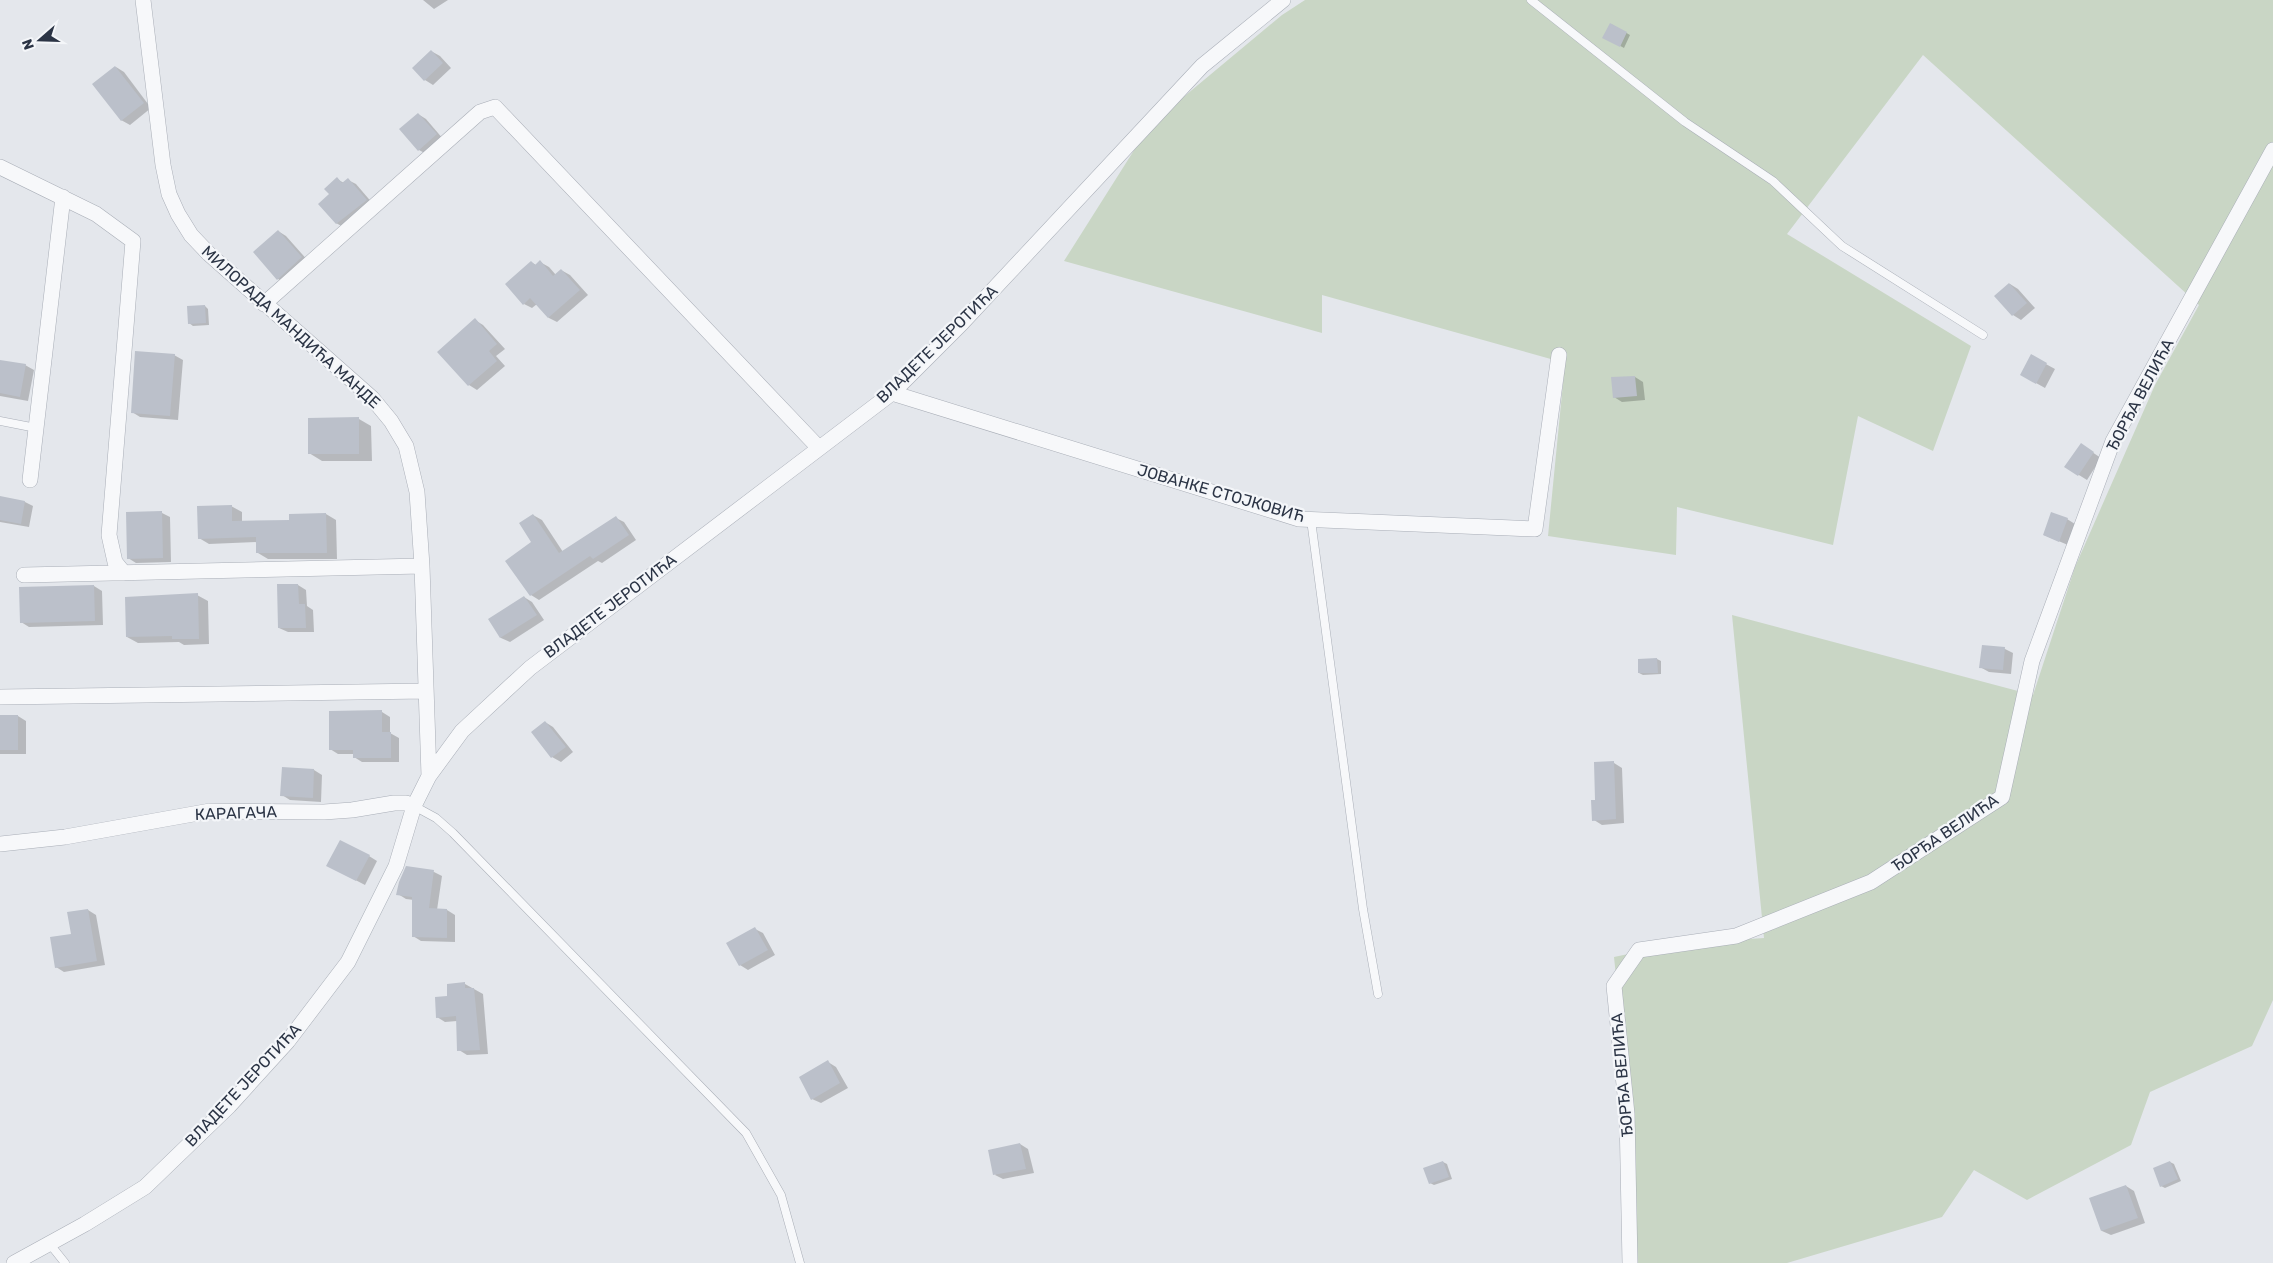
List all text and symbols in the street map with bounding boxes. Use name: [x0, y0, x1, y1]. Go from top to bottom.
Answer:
north arrow: [15, 15, 65, 65]
text: N: [19, 37, 38, 52]
street label: МИЛОРАДА МАНДИЋА МАНДЕ: [198, 242, 384, 412]
street label: ВЛАДЕТЕ ЈЕРОТИЋА: [872, 281, 1002, 407]
street label: ЂОРЂА ВЕЛИЋА: [2102, 335, 2178, 454]
street label: ЈОВАНКЕ СТОЈКОВИЋ: [1135, 460, 1307, 526]
street label: ВЛАДЕТЕ ЈЕРОТИЋА: [540, 550, 680, 662]
street label: ЂОРЂА ВЕЛИЋА: [1888, 790, 2002, 876]
street label: КАРАГАЧА: [195, 802, 278, 824]
street label: ЂОРЂА ВЕЛИЋА: [1607, 1012, 1637, 1138]
street label: ВЛАДЕТЕ ЈЕРОТИЋА: [181, 1019, 305, 1150]

